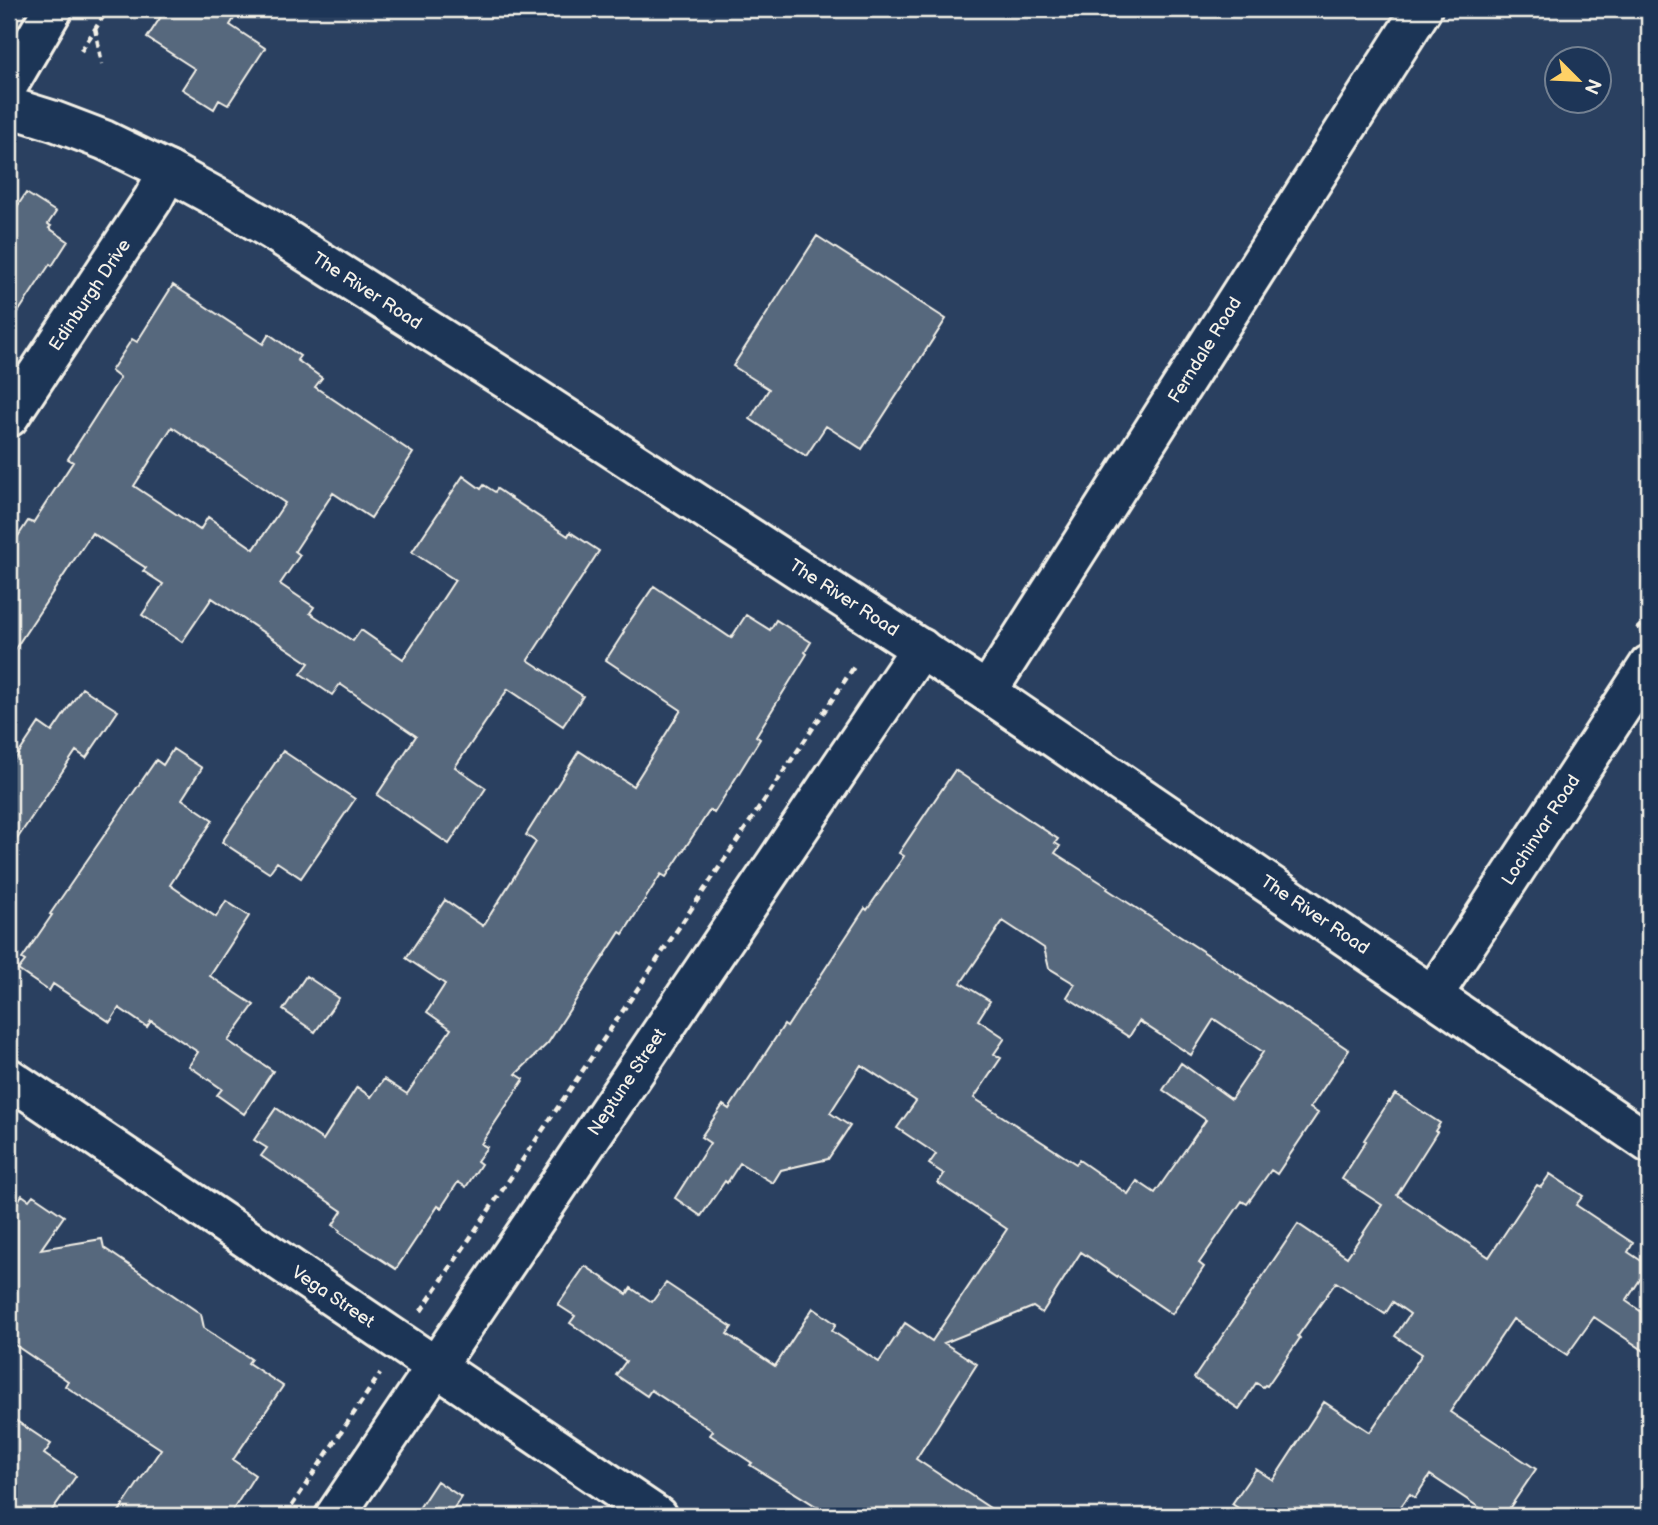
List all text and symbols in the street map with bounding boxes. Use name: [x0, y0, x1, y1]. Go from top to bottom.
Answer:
north arrow: [1542, 46, 1612, 116]
text: N: [1579, 75, 1606, 98]
street label: Edinburgh Drive: [45, 235, 135, 355]
street label: The River Road: [308, 248, 426, 334]
street label: Ferndale Road: [1164, 293, 1246, 407]
street label: The River Road: [785, 555, 903, 641]
street label: Lochinvar Road: [1497, 771, 1585, 889]
street label: The River Road: [1257, 871, 1373, 959]
street label: Neptune Street: [583, 1024, 671, 1140]
street label: Vega Street: [288, 1262, 379, 1333]

